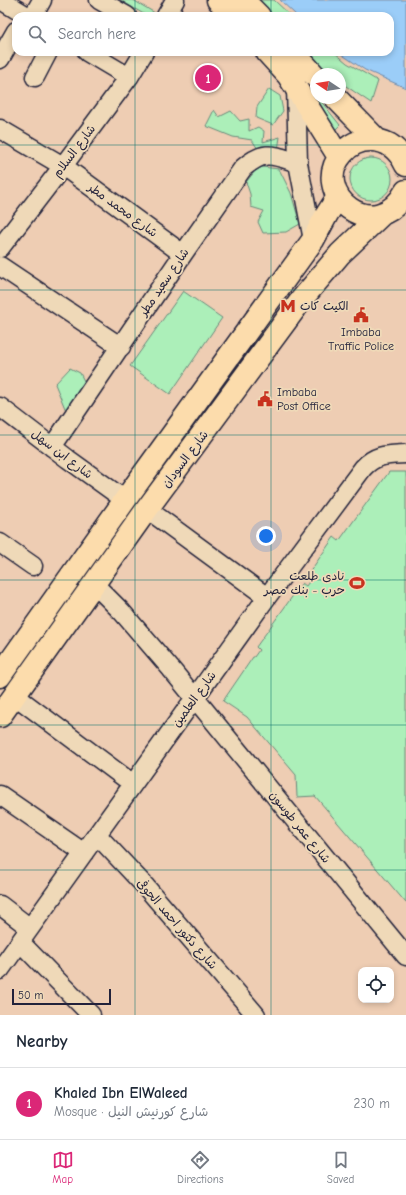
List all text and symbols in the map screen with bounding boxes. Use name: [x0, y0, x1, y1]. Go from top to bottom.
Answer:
search box: [12, 12, 394, 56]
icon: search: [26, 23, 48, 45]
text: Search here: [58, 25, 136, 43]
pin: 1: [195, 63, 221, 93]
north arrow: [310, 68, 346, 104]
street label: شارع السلام: [50, 122, 100, 181]
street label: شارع محمد مطر: [84, 180, 160, 241]
street label: شارع سعيد مطر: [136, 246, 193, 320]
metro station icon: الکيت کات: [279, 297, 297, 315]
place label: الکيت کات: [300, 299, 349, 313]
public building icon: Imbaba Traffic Police: [352, 306, 370, 324]
place label: Imbaba Traffic Police: [328, 325, 394, 353]
place label: Imbaba Post Office: [277, 385, 331, 413]
public building icon: Imbaba Post Office: [256, 390, 274, 408]
street label: شارع ابن سهل: [27, 426, 95, 483]
street label: شارع السودان: [159, 428, 213, 492]
your location: [256, 526, 276, 546]
place label: نادى طلعت حرب - بنك مصر: [263, 569, 345, 598]
sports icon: نادى طلعت حرب - بنك مصر: [348, 574, 366, 592]
street label: شارع العلمين: [169, 668, 220, 731]
street label: شارع عمر طوسون: [265, 788, 333, 867]
street label: شارع دكتور احمد الحوفى: [132, 875, 221, 973]
map controls: [358, 967, 394, 1003]
button: locate: [358, 967, 394, 1003]
scale bar: [12, 987, 111, 1006]
text: 50 m: [18, 989, 43, 1002]
text: Nearby: [16, 1032, 67, 1051]
text: Khaled Ibn ElWaleed: [54, 1084, 188, 1102]
text: 1: [26, 1096, 32, 1111]
text: 230 m: [354, 1096, 390, 1111]
text: Mosque · شارع كورنيش النيل: [54, 1104, 208, 1119]
tab: Map: [52, 1149, 74, 1186]
tab: Directions: [177, 1149, 224, 1186]
tab: Saved: [327, 1149, 354, 1186]

